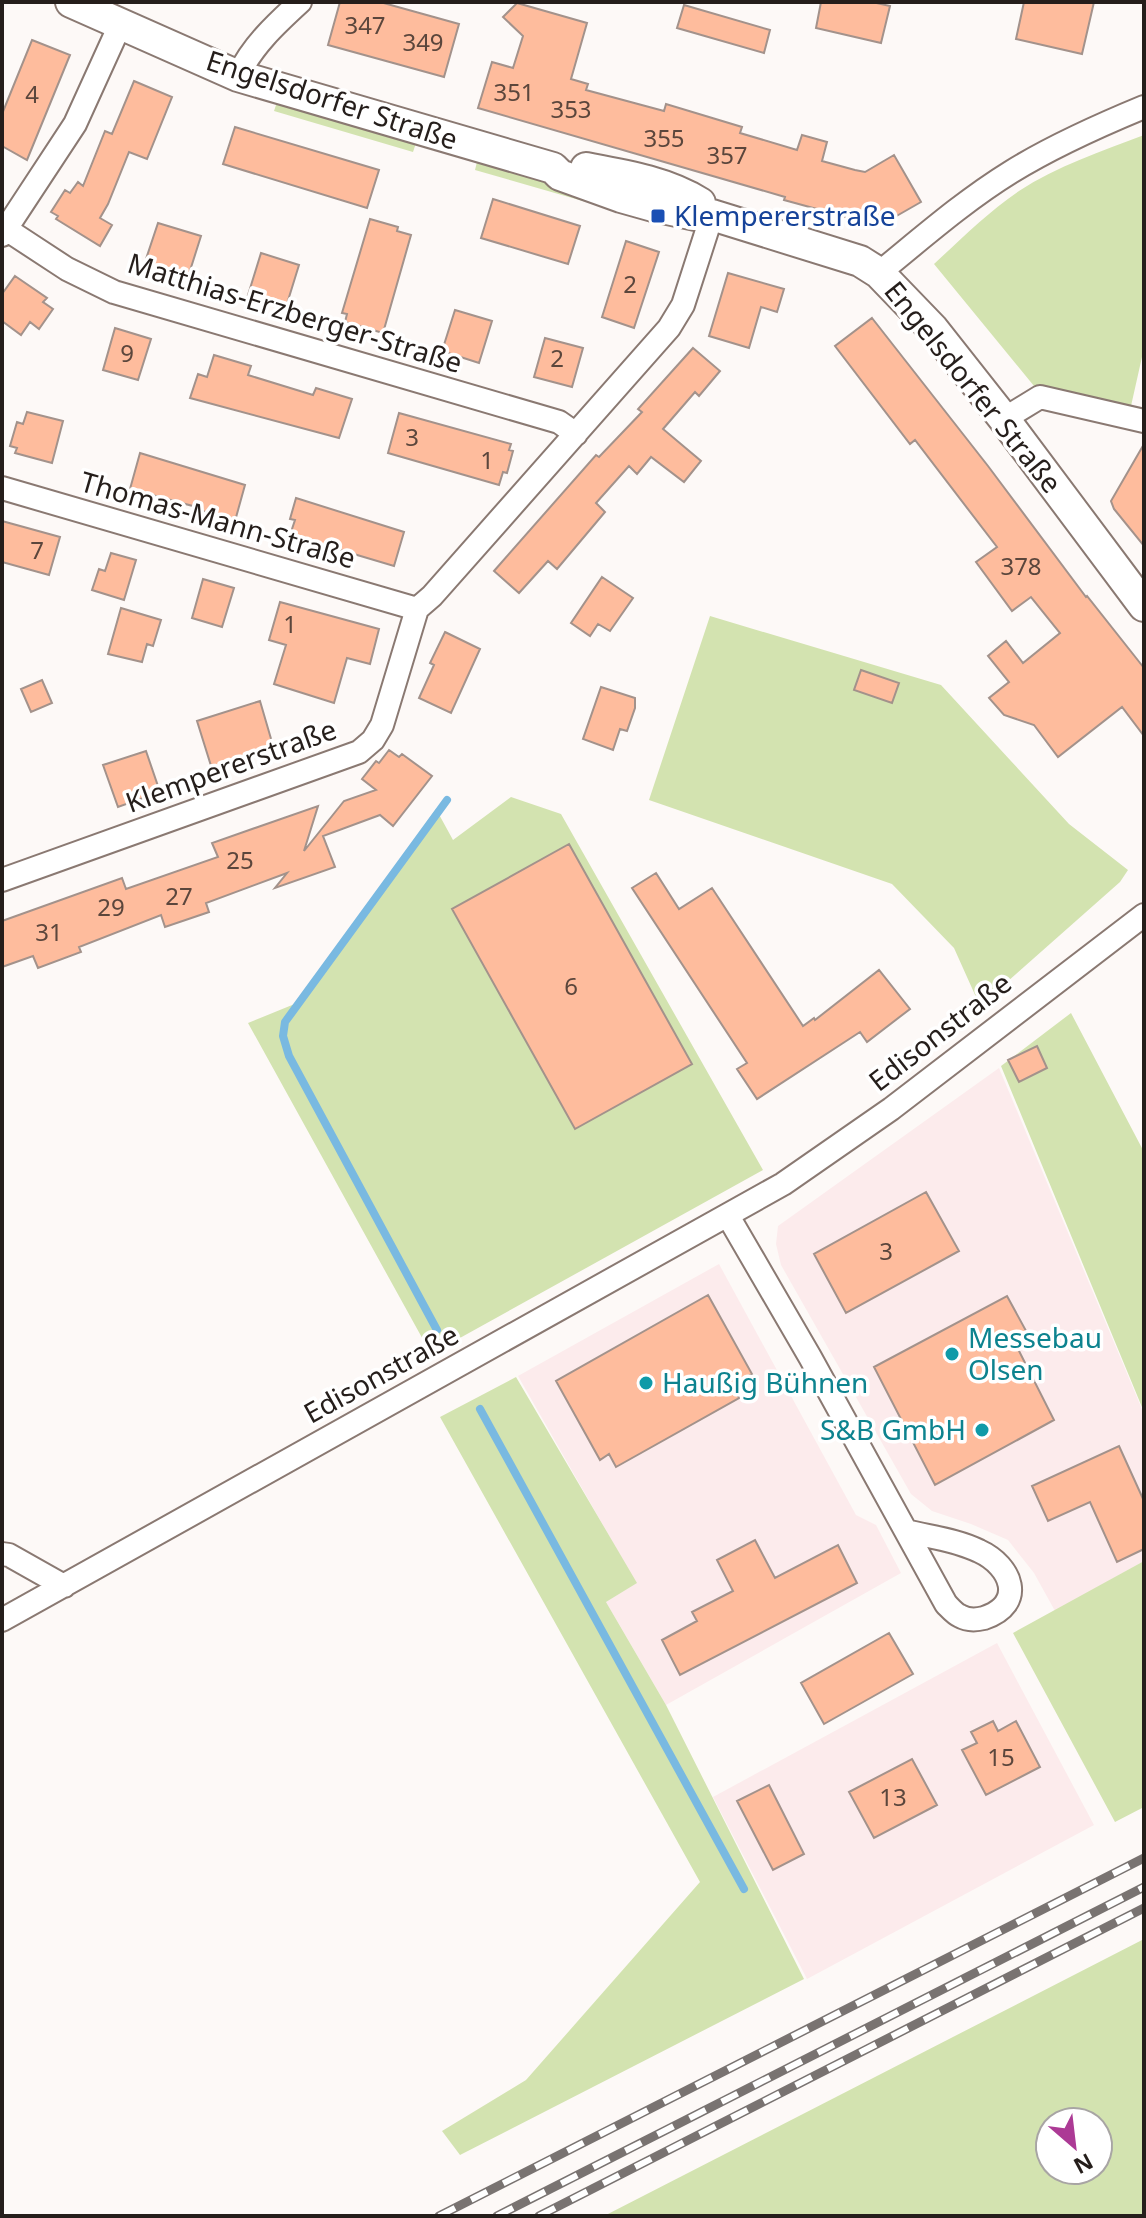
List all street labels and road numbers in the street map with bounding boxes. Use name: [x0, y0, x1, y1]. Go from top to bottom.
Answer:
street label: Engelsdorfer Straße: [202, 40, 463, 158]
street label: Matthias-Erzberger-Straße: [123, 243, 467, 381]
street label: Engelsdorfer Straße: [877, 273, 1071, 500]
street label: Thomas-Mann-Straße: [76, 462, 360, 577]
street label: Klempererstraße: [120, 709, 341, 821]
street label: Edisonstraße: [860, 963, 1019, 1099]
street label: Edisonstraße: [296, 1315, 465, 1431]

